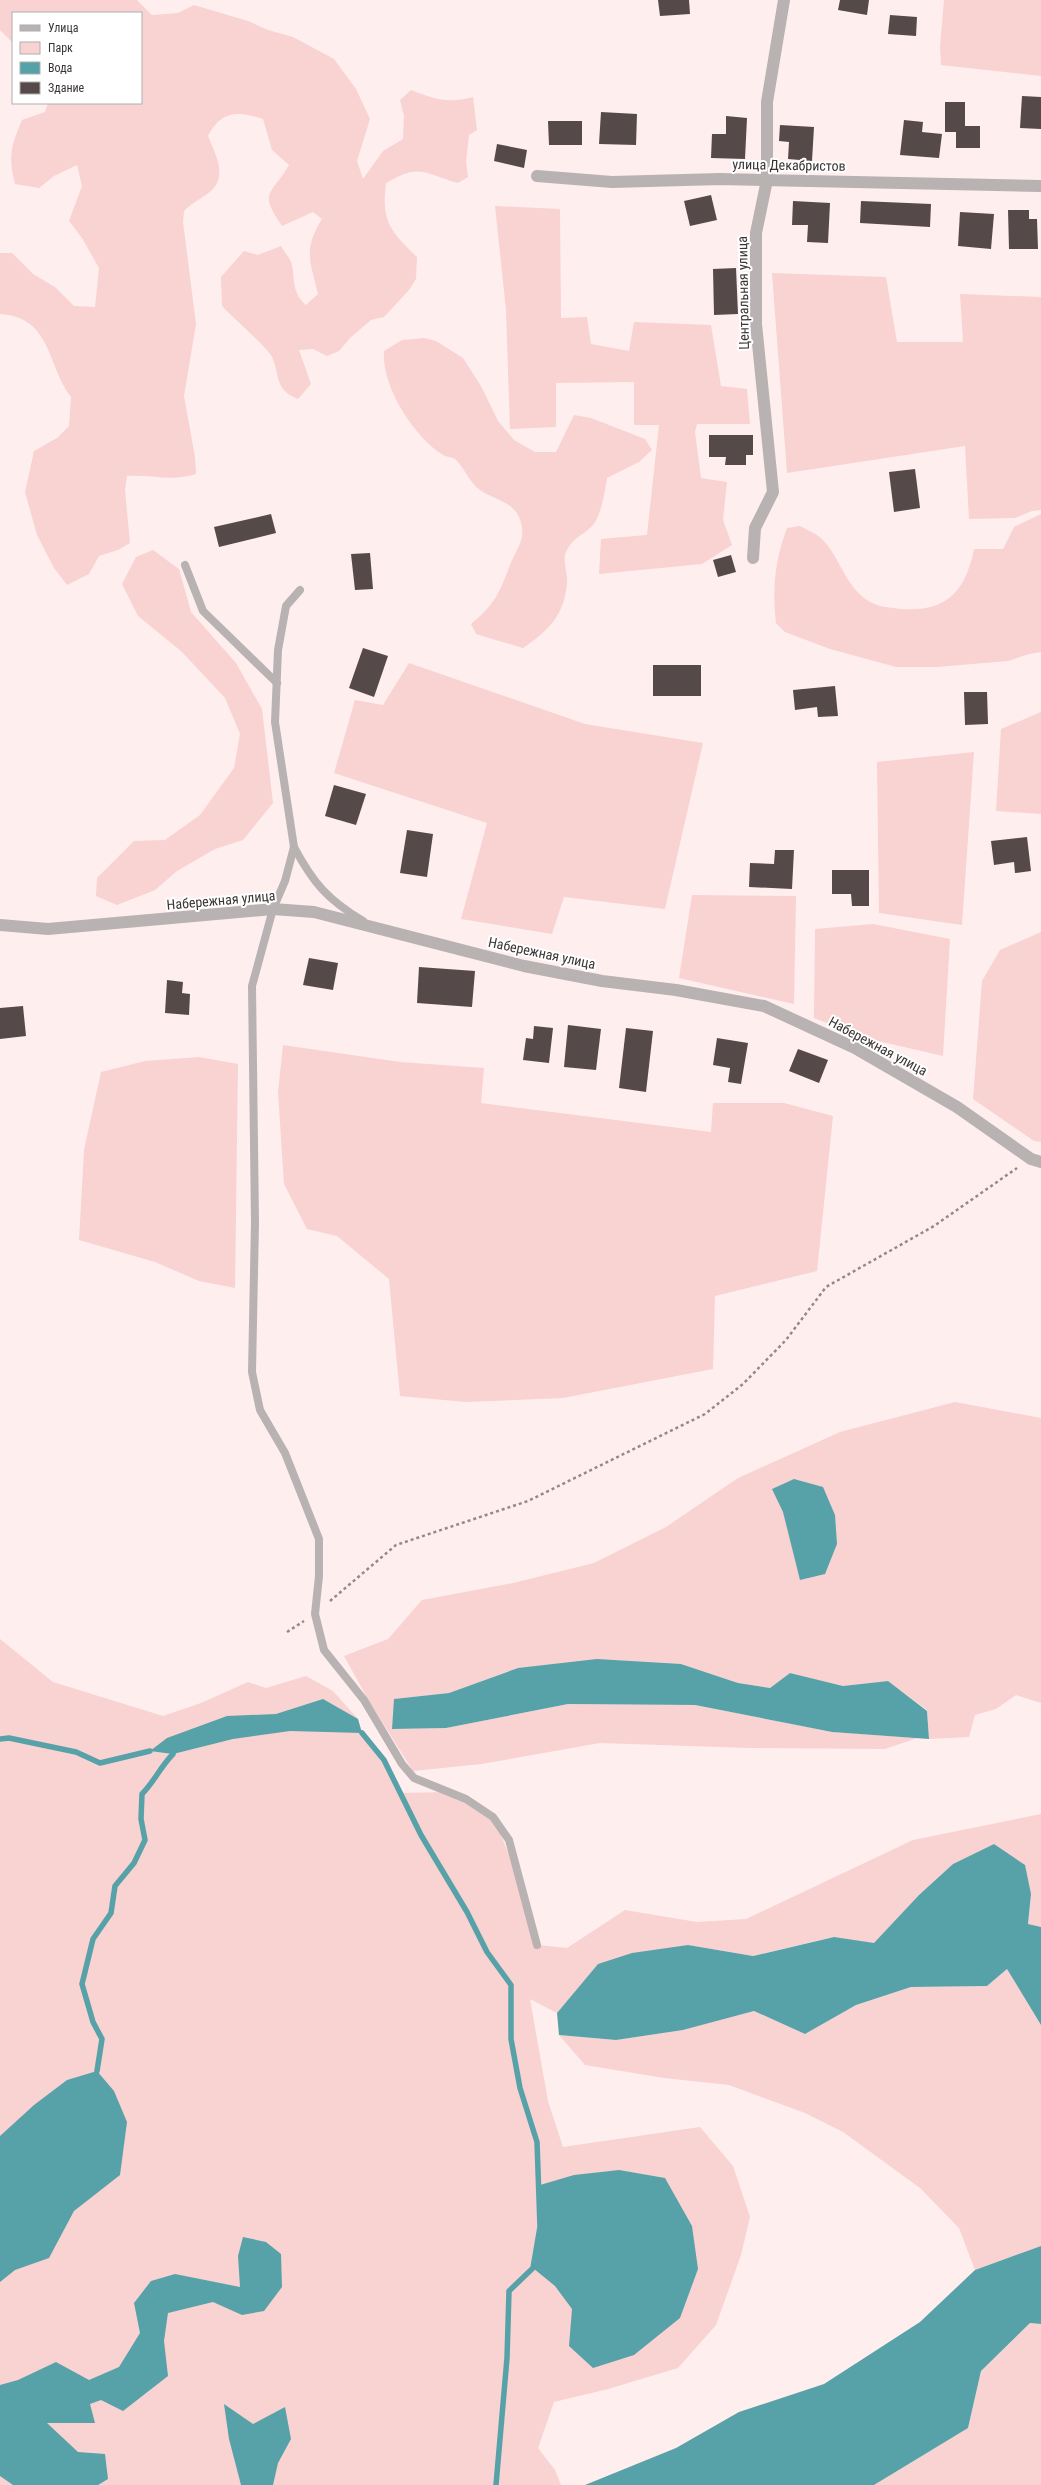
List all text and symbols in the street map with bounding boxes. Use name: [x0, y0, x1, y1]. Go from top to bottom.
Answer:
legend: [12, 12, 142, 104]
text: Улица: [48, 21, 79, 35]
text: Парк: [48, 41, 73, 55]
text: Вода: [48, 61, 73, 75]
text: Здание: [48, 81, 85, 95]
street label: улица Декабристов: [732, 156, 846, 174]
street label: Центральная улица: [734, 236, 752, 350]
street label: Набережная улица: [166, 887, 276, 913]
street label: Набережная улица: [487, 934, 597, 972]
street label: Набережная улица: [826, 1013, 930, 1079]

